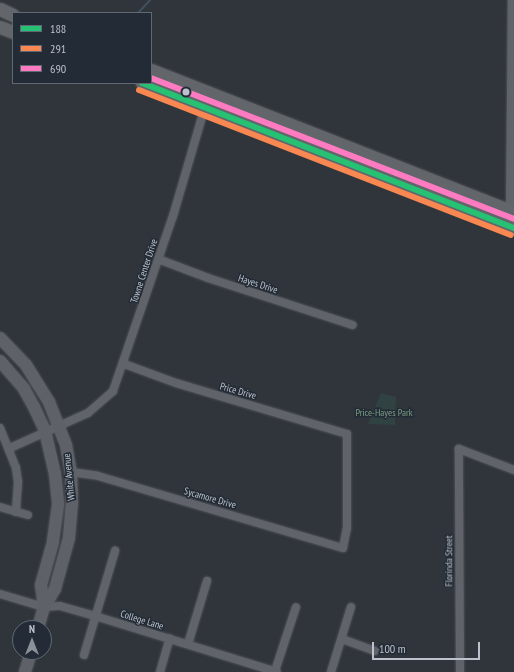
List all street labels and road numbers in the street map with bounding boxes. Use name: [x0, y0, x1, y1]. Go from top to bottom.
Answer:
street label: Towne Center Drive: [128, 237, 160, 305]
street label: Hayes Drive: [237, 272, 279, 296]
street label: Price Drive: [219, 380, 257, 402]
street label: White Avenue: [61, 453, 77, 501]
street label: Sycamore Drive: [183, 485, 237, 511]
street label: Florinda Street: [443, 535, 455, 587]
street label: College Lane: [119, 608, 165, 632]

